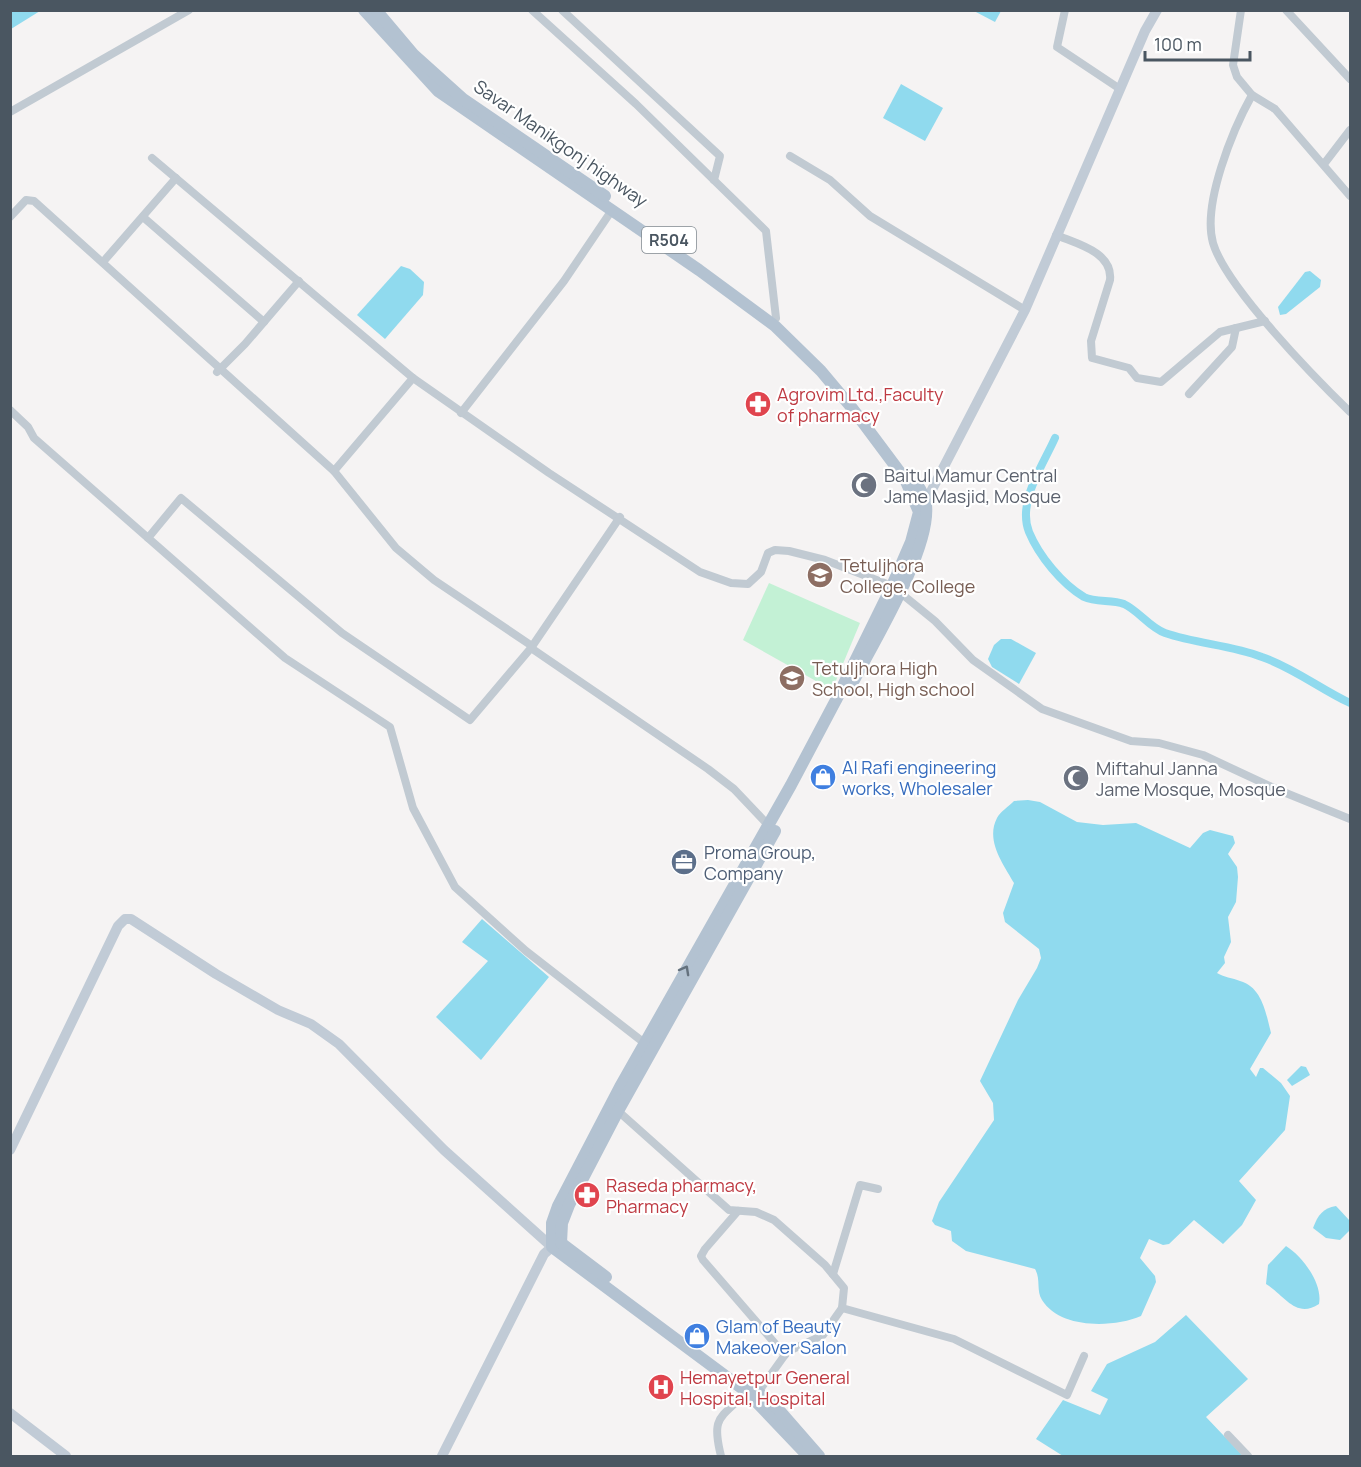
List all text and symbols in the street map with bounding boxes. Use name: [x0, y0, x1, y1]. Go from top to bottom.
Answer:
scale bar: [1145, 24, 1250, 62]
text: 100 m: [1154, 32, 1202, 56]
street label: Savar Manikgonj highway: [469, 74, 653, 212]
road number: R504: [642, 227, 696, 253]
place label: Agrovim Ltd.,Faculty of pharmacy: [777, 382, 944, 427]
pharmacy icon: Agrovim Ltd.,Faculty of pharmacy: [743, 389, 773, 419]
place label: Baitul Mamur Central Jame Masjid, Mosque: [884, 463, 1061, 508]
mosque icon: Baitul Mamur Central Jame Masjid, Mosque: [849, 470, 879, 500]
place label: Tetuljhora College, College: [840, 553, 975, 598]
school or university icon: Tetuljhora College, College: [805, 560, 835, 590]
place label: Tetuljhora High School, High school: [812, 656, 975, 701]
school or university icon: Tetuljhora High School, High school: [777, 663, 807, 693]
place label: Al Rafi engineering works, Wholesaler: [842, 755, 997, 800]
place label: Miftahul Janna Jame Mosque, Mosque: [1096, 756, 1286, 801]
shop icon: Al Rafi engineering works, Wholesaler: [808, 762, 838, 792]
mosque icon: Miftahul Janna Jame Mosque, Mosque: [1061, 763, 1091, 793]
place label: Proma Group, Company: [704, 840, 816, 885]
office icon: Proma Group, Company: [669, 847, 699, 877]
one-way arrow: [678, 966, 689, 977]
place label: Raseda pharmacy, Pharmacy: [606, 1173, 757, 1218]
pharmacy icon: Raseda pharmacy, Pharmacy: [572, 1180, 602, 1210]
place label: Glam of Beauty Makeover Salon: [716, 1314, 847, 1359]
shop icon: Glam of Beauty Makeover Salon: [682, 1321, 712, 1351]
place label: Hemayetpur General Hospital, Hospital: [680, 1365, 850, 1410]
hospital icon: Hemayetpur General Hospital, Hospital: [646, 1372, 676, 1402]

